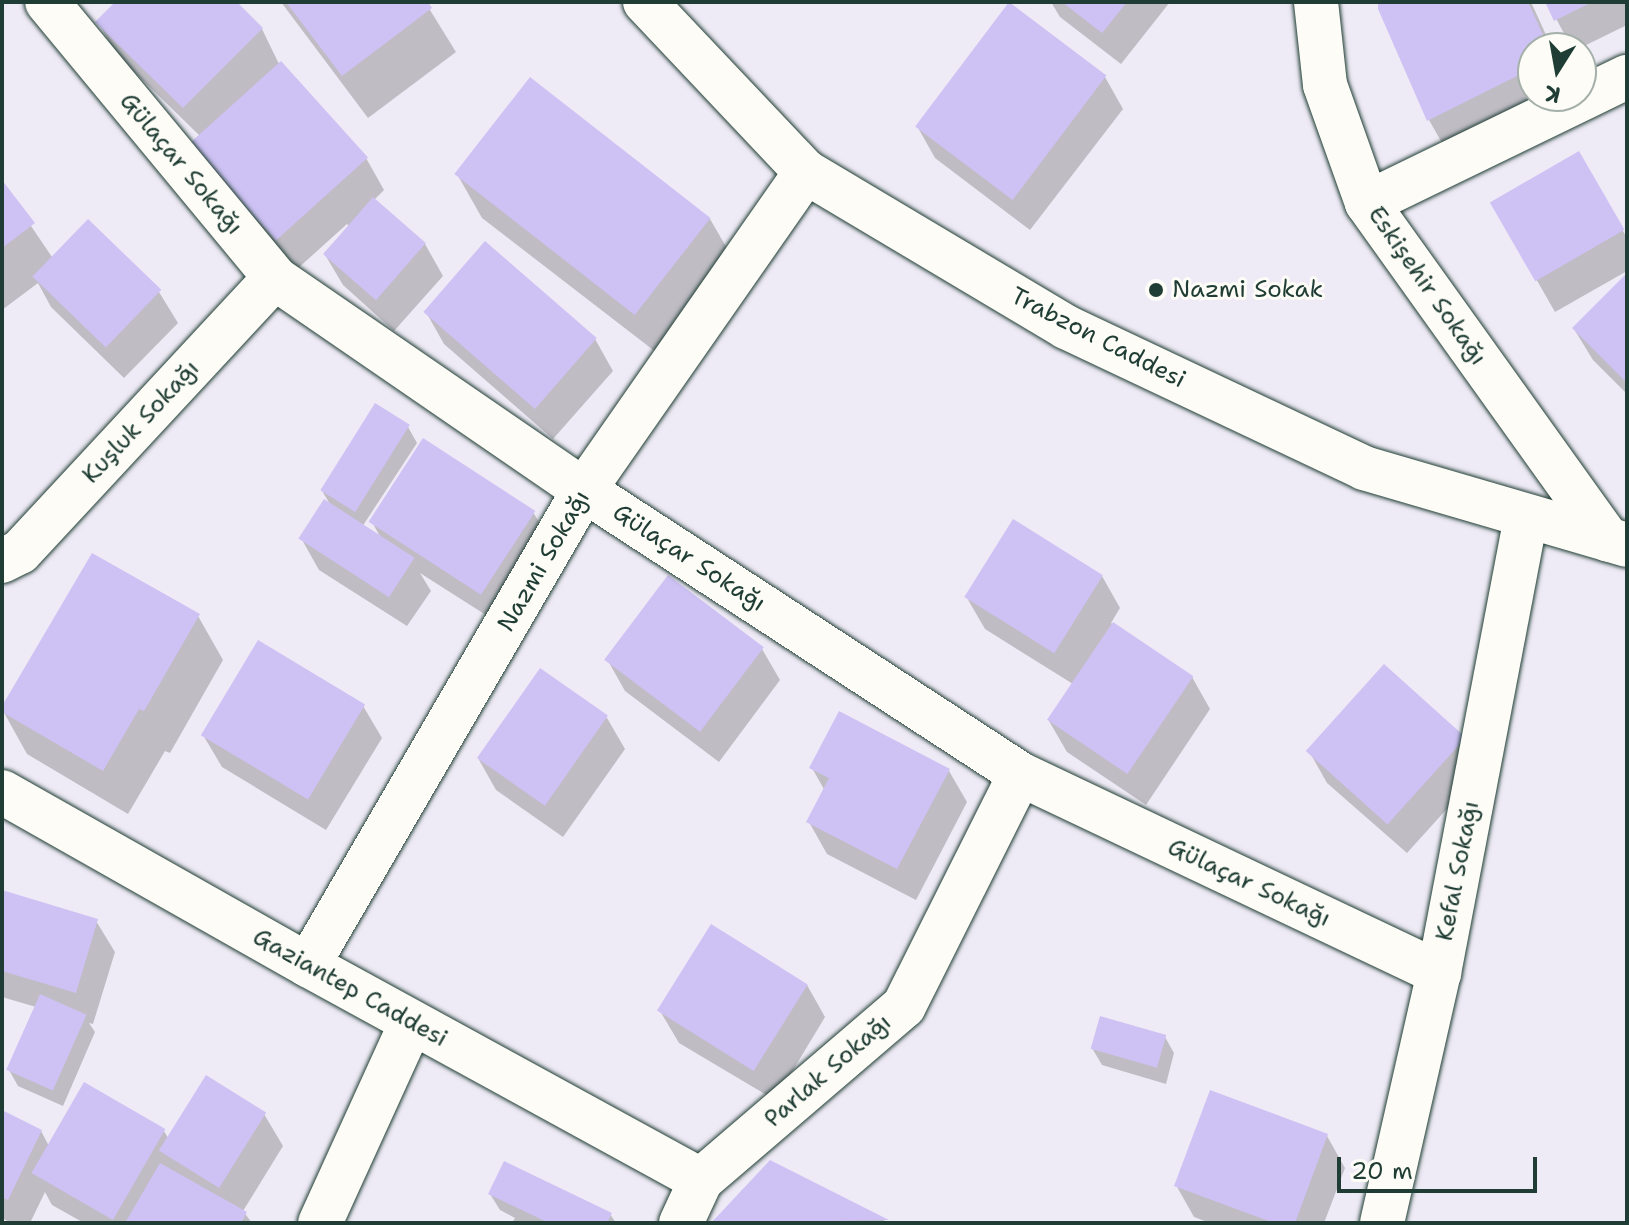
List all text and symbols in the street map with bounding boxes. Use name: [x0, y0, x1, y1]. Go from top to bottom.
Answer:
north arrow: [1517, 32, 1597, 112]
text: K: [1543, 78, 1563, 110]
street label: Gülaçar Sokağı: [113, 87, 249, 241]
street label: Eskişehir Sokağı: [1361, 201, 1493, 371]
place label: Nazmi Sokak: [1172, 276, 1323, 304]
street label: Trabzon Caddesi: [1006, 281, 1190, 395]
marker: Nazmi Sokak: [1147, 281, 1165, 299]
street label: Kuşluk Sokağı: [77, 354, 205, 490]
street label: Nazmi Sokağı: [492, 485, 596, 637]
street label: Gülaçar Sokağı: [607, 498, 771, 618]
street label: Kefal Sokağı: [1430, 799, 1486, 943]
street label: Gülaçar Sokağı: [1163, 833, 1335, 933]
street label: Gaziantep Caddesi: [248, 923, 452, 1053]
street label: Parlak Sokağı: [759, 1008, 897, 1134]
scale bar: [1341, 1141, 1541, 1191]
text: 20 m: [1351, 1155, 1413, 1187]

